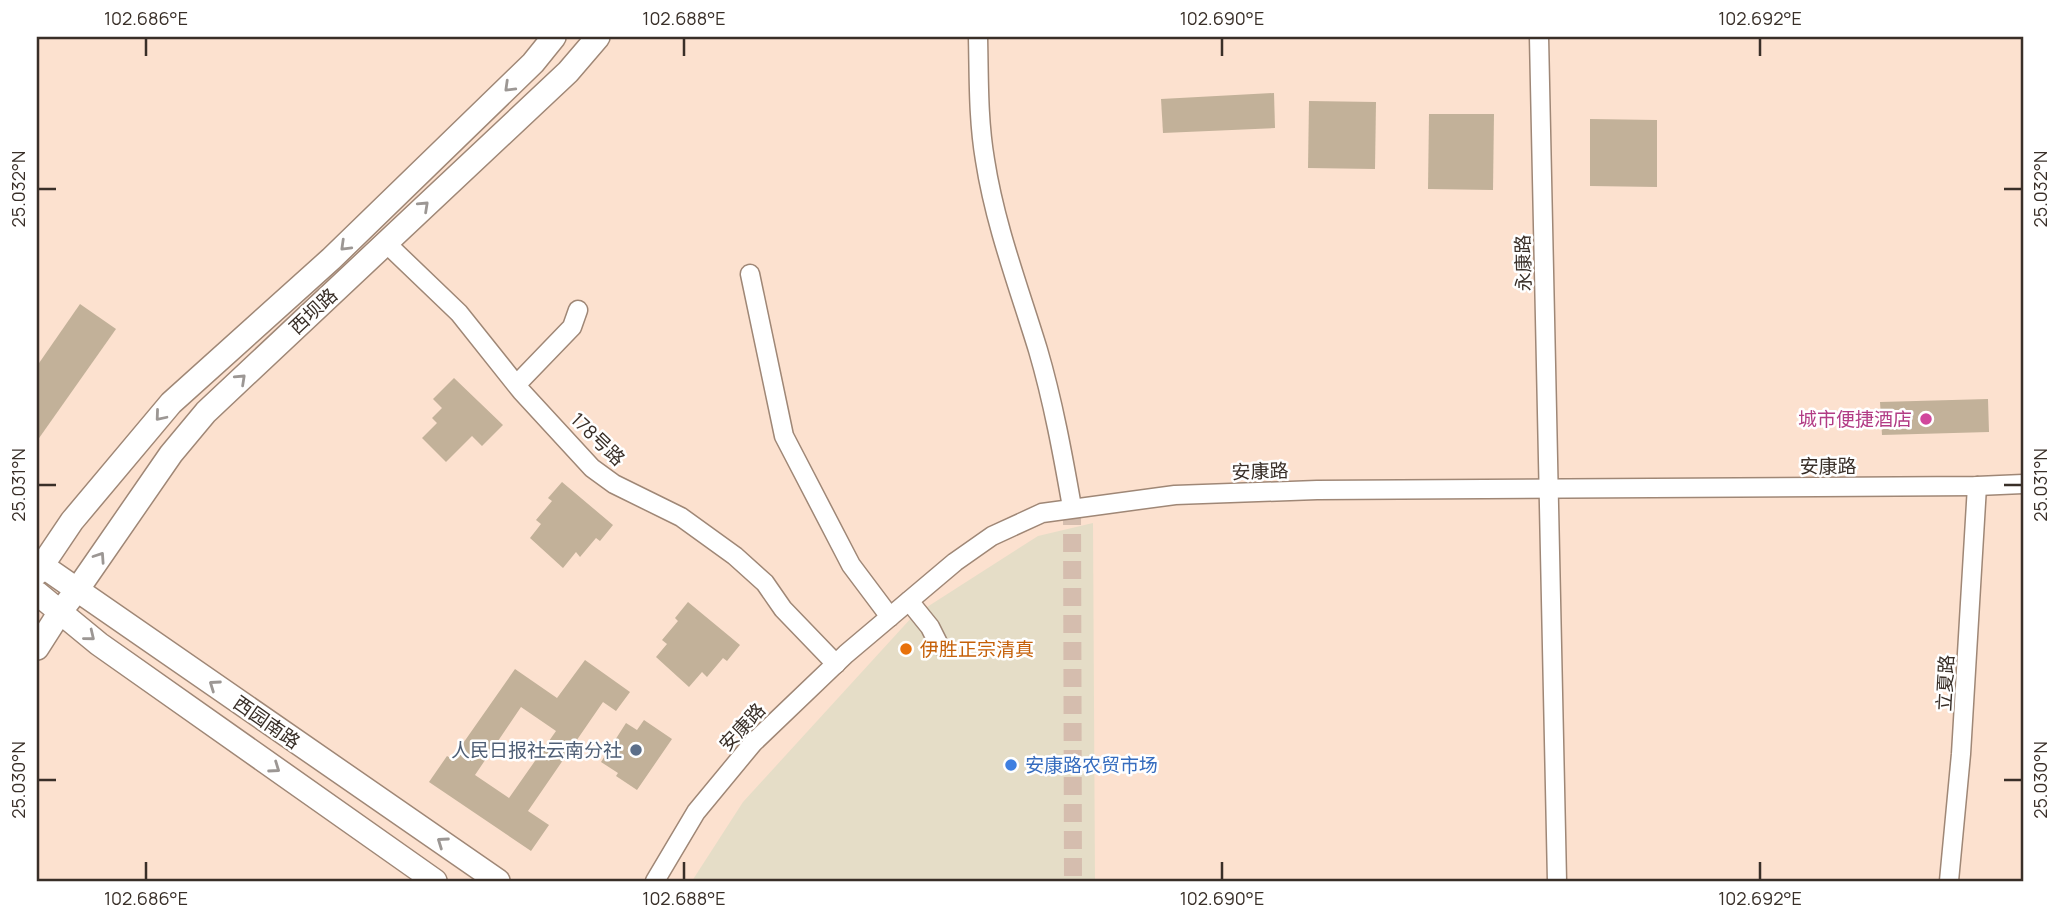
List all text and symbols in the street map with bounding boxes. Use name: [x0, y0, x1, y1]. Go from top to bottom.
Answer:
text: 102.686°E: [104, 6, 188, 30]
text: 102.688°E: [642, 6, 726, 30]
text: 102.690°E: [1180, 6, 1264, 30]
text: 102.692°E: [1718, 6, 1802, 30]
one-way arrow: [504, 79, 517, 92]
text: 25.032°N: [6, 151, 30, 227]
text: 25.032°N: [2028, 151, 2052, 227]
one-way arrow: [416, 202, 429, 215]
street label: 永康路: [1510, 234, 1536, 292]
one-way arrow: [341, 237, 354, 250]
street label: 西坝路: [283, 282, 343, 340]
one-way arrow: [233, 375, 246, 388]
place label: 城市便捷酒店: [1798, 406, 1912, 432]
one-way arrow: [156, 407, 168, 420]
street label: 178号路: [565, 407, 631, 471]
marker: 城市便捷酒店: [1918, 411, 1934, 427]
text: 25.031°N: [6, 448, 30, 522]
text: 25.031°N: [2028, 448, 2052, 522]
street label: 安康路: [1799, 453, 1857, 479]
street label: 安康路: [1231, 457, 1289, 485]
one-way arrow: [92, 551, 105, 564]
one-way arrow: [82, 628, 94, 641]
place label: 伊胜正宗清真: [920, 636, 1034, 662]
marker: 伊胜正宗清真: [898, 641, 914, 657]
street label: 立夏路: [1931, 654, 1959, 712]
one-way arrow: [209, 681, 222, 693]
street label: 西园南路: [228, 690, 306, 754]
street label: 安康路: [713, 697, 771, 757]
place label: 人民日报社云南分社: [451, 737, 622, 763]
text: 25.030°N: [6, 741, 30, 819]
text: 25.030°N: [2028, 741, 2052, 819]
marker: 人民日报社云南分社: [628, 742, 644, 758]
place label: 安康路农贸市场: [1025, 752, 1158, 778]
marker: 安康路农贸市场: [1003, 757, 1019, 773]
one-way arrow: [267, 760, 280, 772]
one-way arrow: [437, 838, 450, 851]
text: 102.686°E: [104, 886, 188, 910]
text: 102.688°E: [642, 886, 726, 910]
text: 102.690°E: [1180, 886, 1264, 910]
text: 102.692°E: [1718, 886, 1802, 910]

